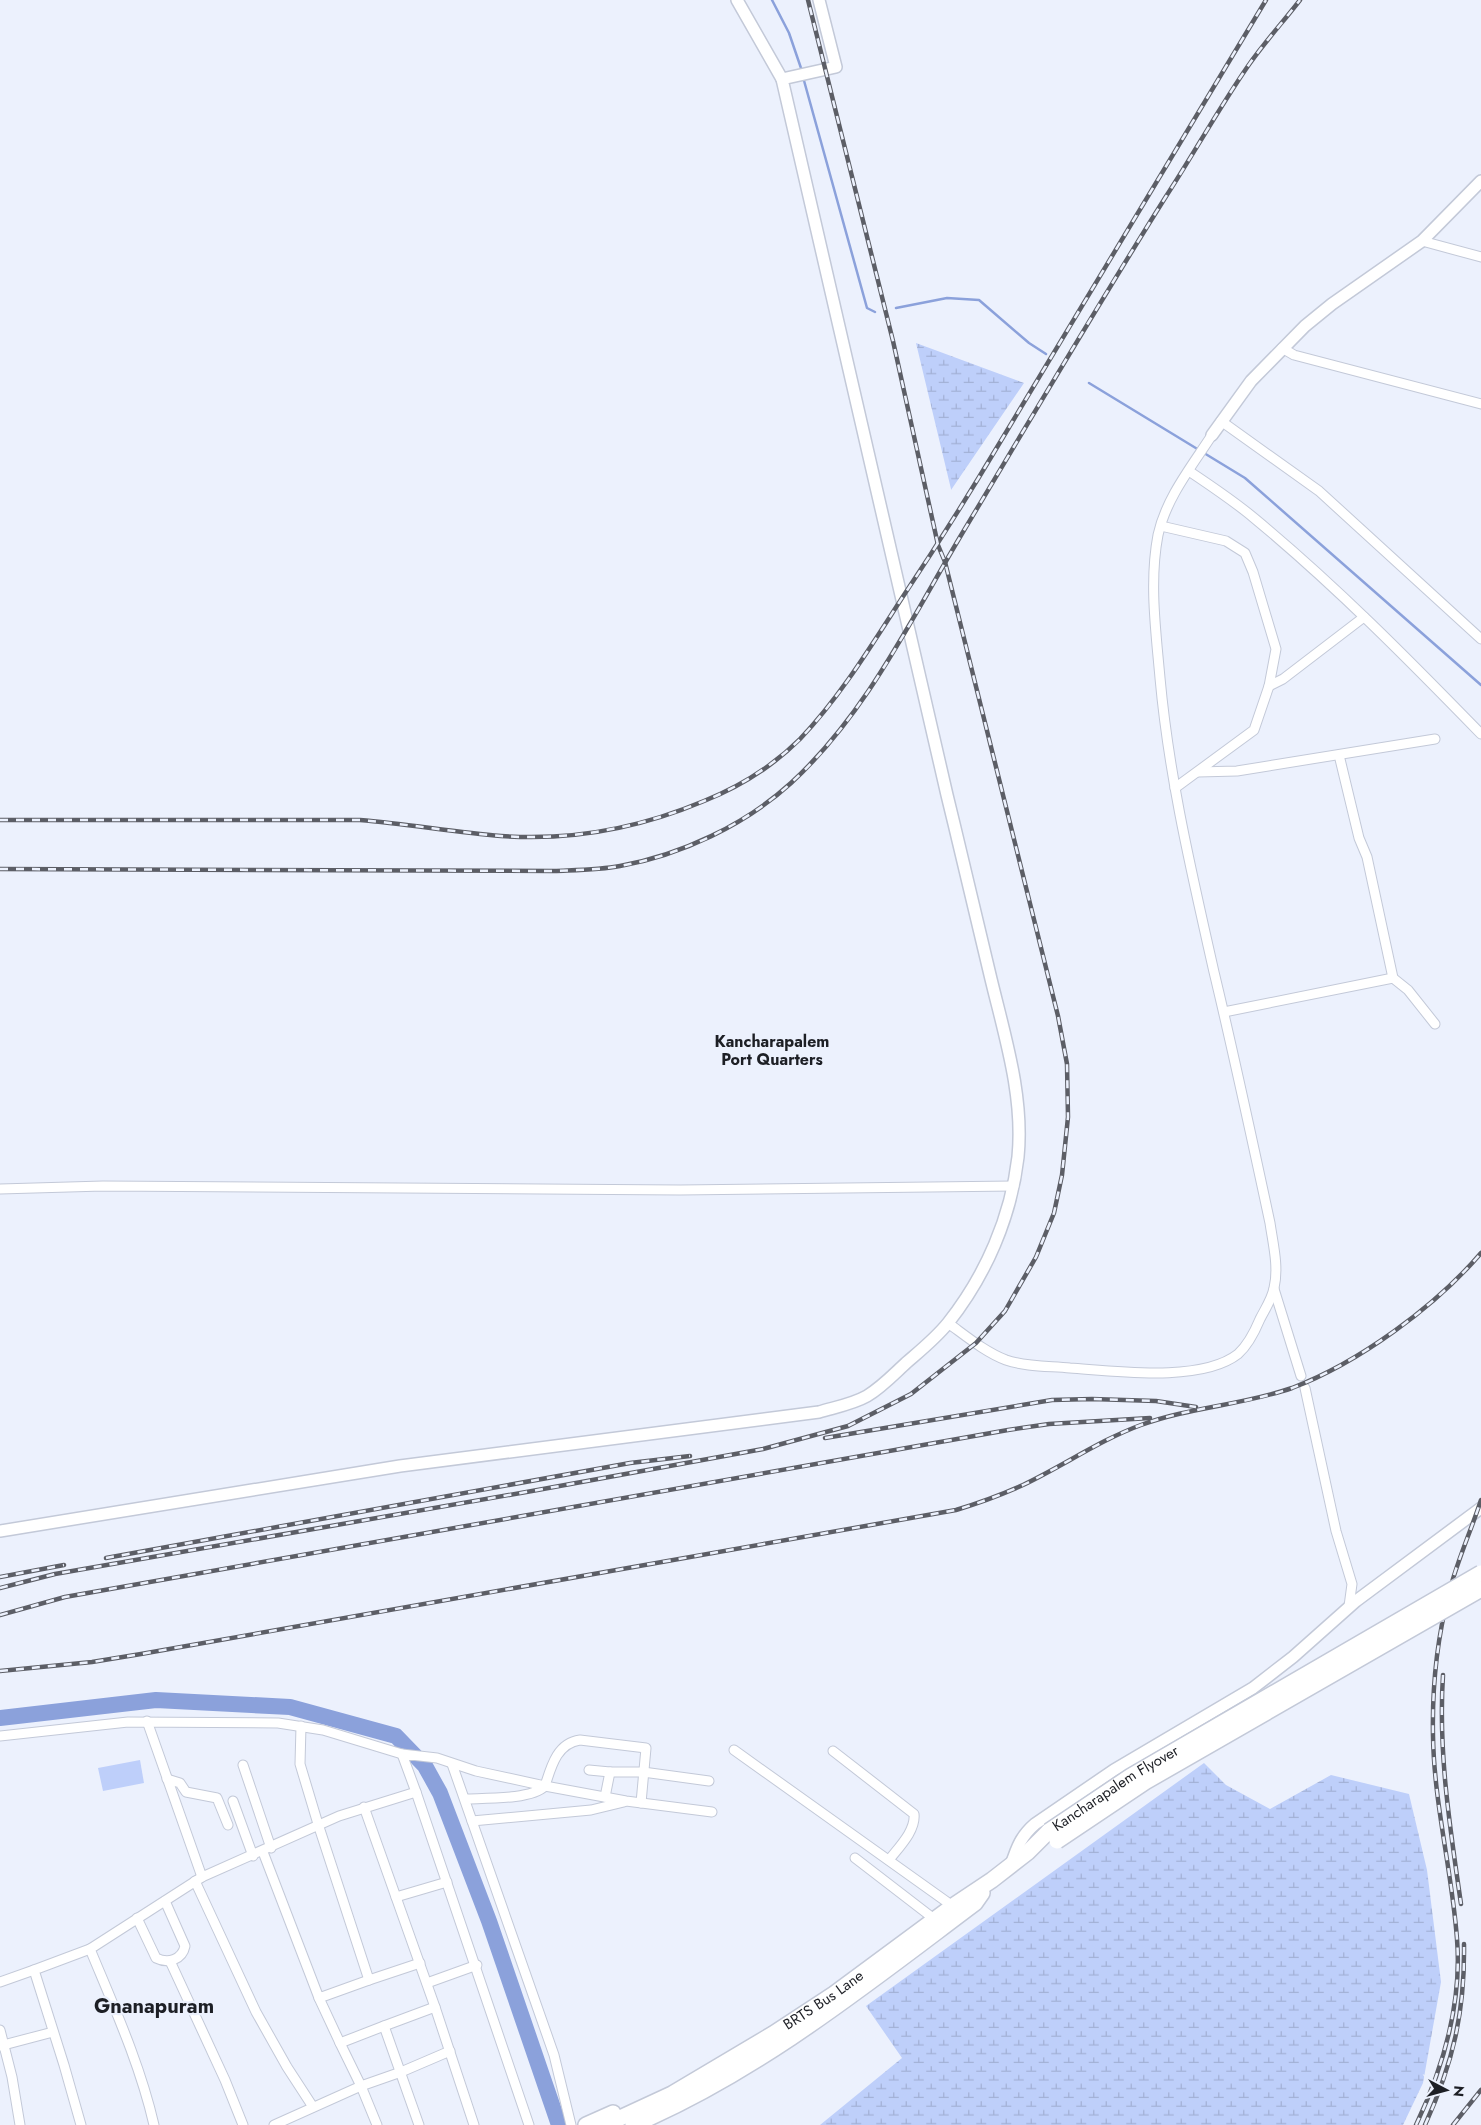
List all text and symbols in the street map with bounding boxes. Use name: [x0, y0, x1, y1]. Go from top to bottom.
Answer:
district label: Kancharapalem Port Quarters: [715, 1030, 829, 1071]
street label: Kancharapalem Flyover: [1048, 1739, 1183, 1837]
street label: BRTS Bus Lane: [779, 1965, 868, 2035]
district label: Gnanapuram: [94, 1992, 214, 2021]
north arrow: [1421, 2065, 1471, 2115]
text: N: [1448, 2085, 1469, 2098]

